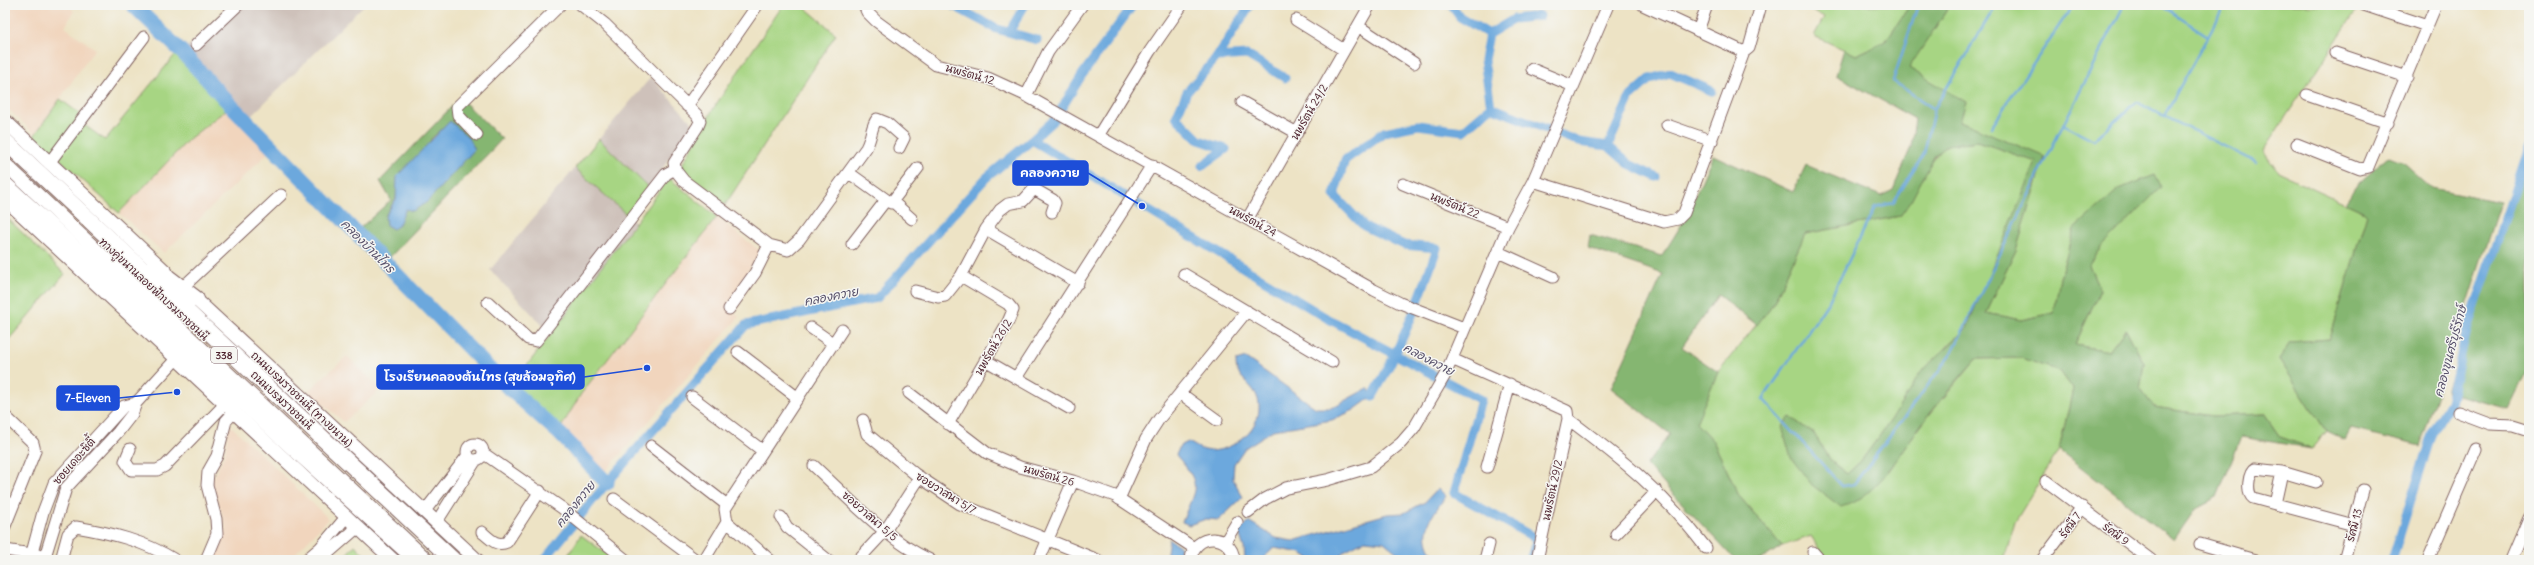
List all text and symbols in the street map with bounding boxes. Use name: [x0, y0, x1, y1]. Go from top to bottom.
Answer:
street label: นพรัตน์ 12: [944, 59, 996, 88]
street label: นพรัตน์ 24/2: [1287, 81, 1331, 142]
callout: คลองควาย: [1013, 161, 1088, 185]
text: คลองควาย: [1020, 165, 1080, 180]
street label: นพรัตน์ 22: [1428, 188, 1482, 221]
street label: นพรัตน์ 24: [1227, 201, 1280, 240]
water label: คลองบ้านไทร: [338, 216, 399, 277]
street label: ทางคู่ขนานลอยฟ้าบรมราชชนนี: [95, 234, 213, 345]
water label: คลองควาย: [803, 283, 861, 309]
water label: คลองขุนศรีบุรีรักษ์: [2430, 301, 2472, 399]
street label: นพรัตน์ 26/2: [971, 316, 1015, 377]
water label: คลองควาย: [1401, 339, 1458, 379]
road number: 338: [211, 347, 237, 363]
street label: ถนนบรมราชชนนี (ทางขนาน): [249, 349, 355, 449]
callout: โรงเรียนคลองต้นไทร (สุขล้อมอุทิศ): [377, 365, 584, 389]
street label: ถนนบรมราชชนนี: [248, 368, 316, 432]
text: โรงเรียนคลองต้นไทร (สุขล้อมอุทิศ): [383, 369, 576, 386]
callout: 7-Eleven: [57, 386, 119, 410]
text: 7-Eleven: [65, 390, 111, 405]
street label: ซอยเดอะซิตี้: [47, 431, 99, 487]
street label: นพรัตน์ 29/2: [1538, 458, 1565, 522]
street label: นพรัตน์ 26: [1022, 460, 1076, 489]
street label: ซอยวาสนา 5/7: [913, 469, 979, 517]
water label: คลองควาย: [552, 477, 599, 530]
street label: ซอยวาสนา 5/5: [839, 488, 901, 544]
street label: รัศมี 13: [2343, 507, 2365, 543]
street label: รัศมี 7: [2056, 509, 2084, 541]
street label: รัศมี 9: [2100, 520, 2132, 548]

